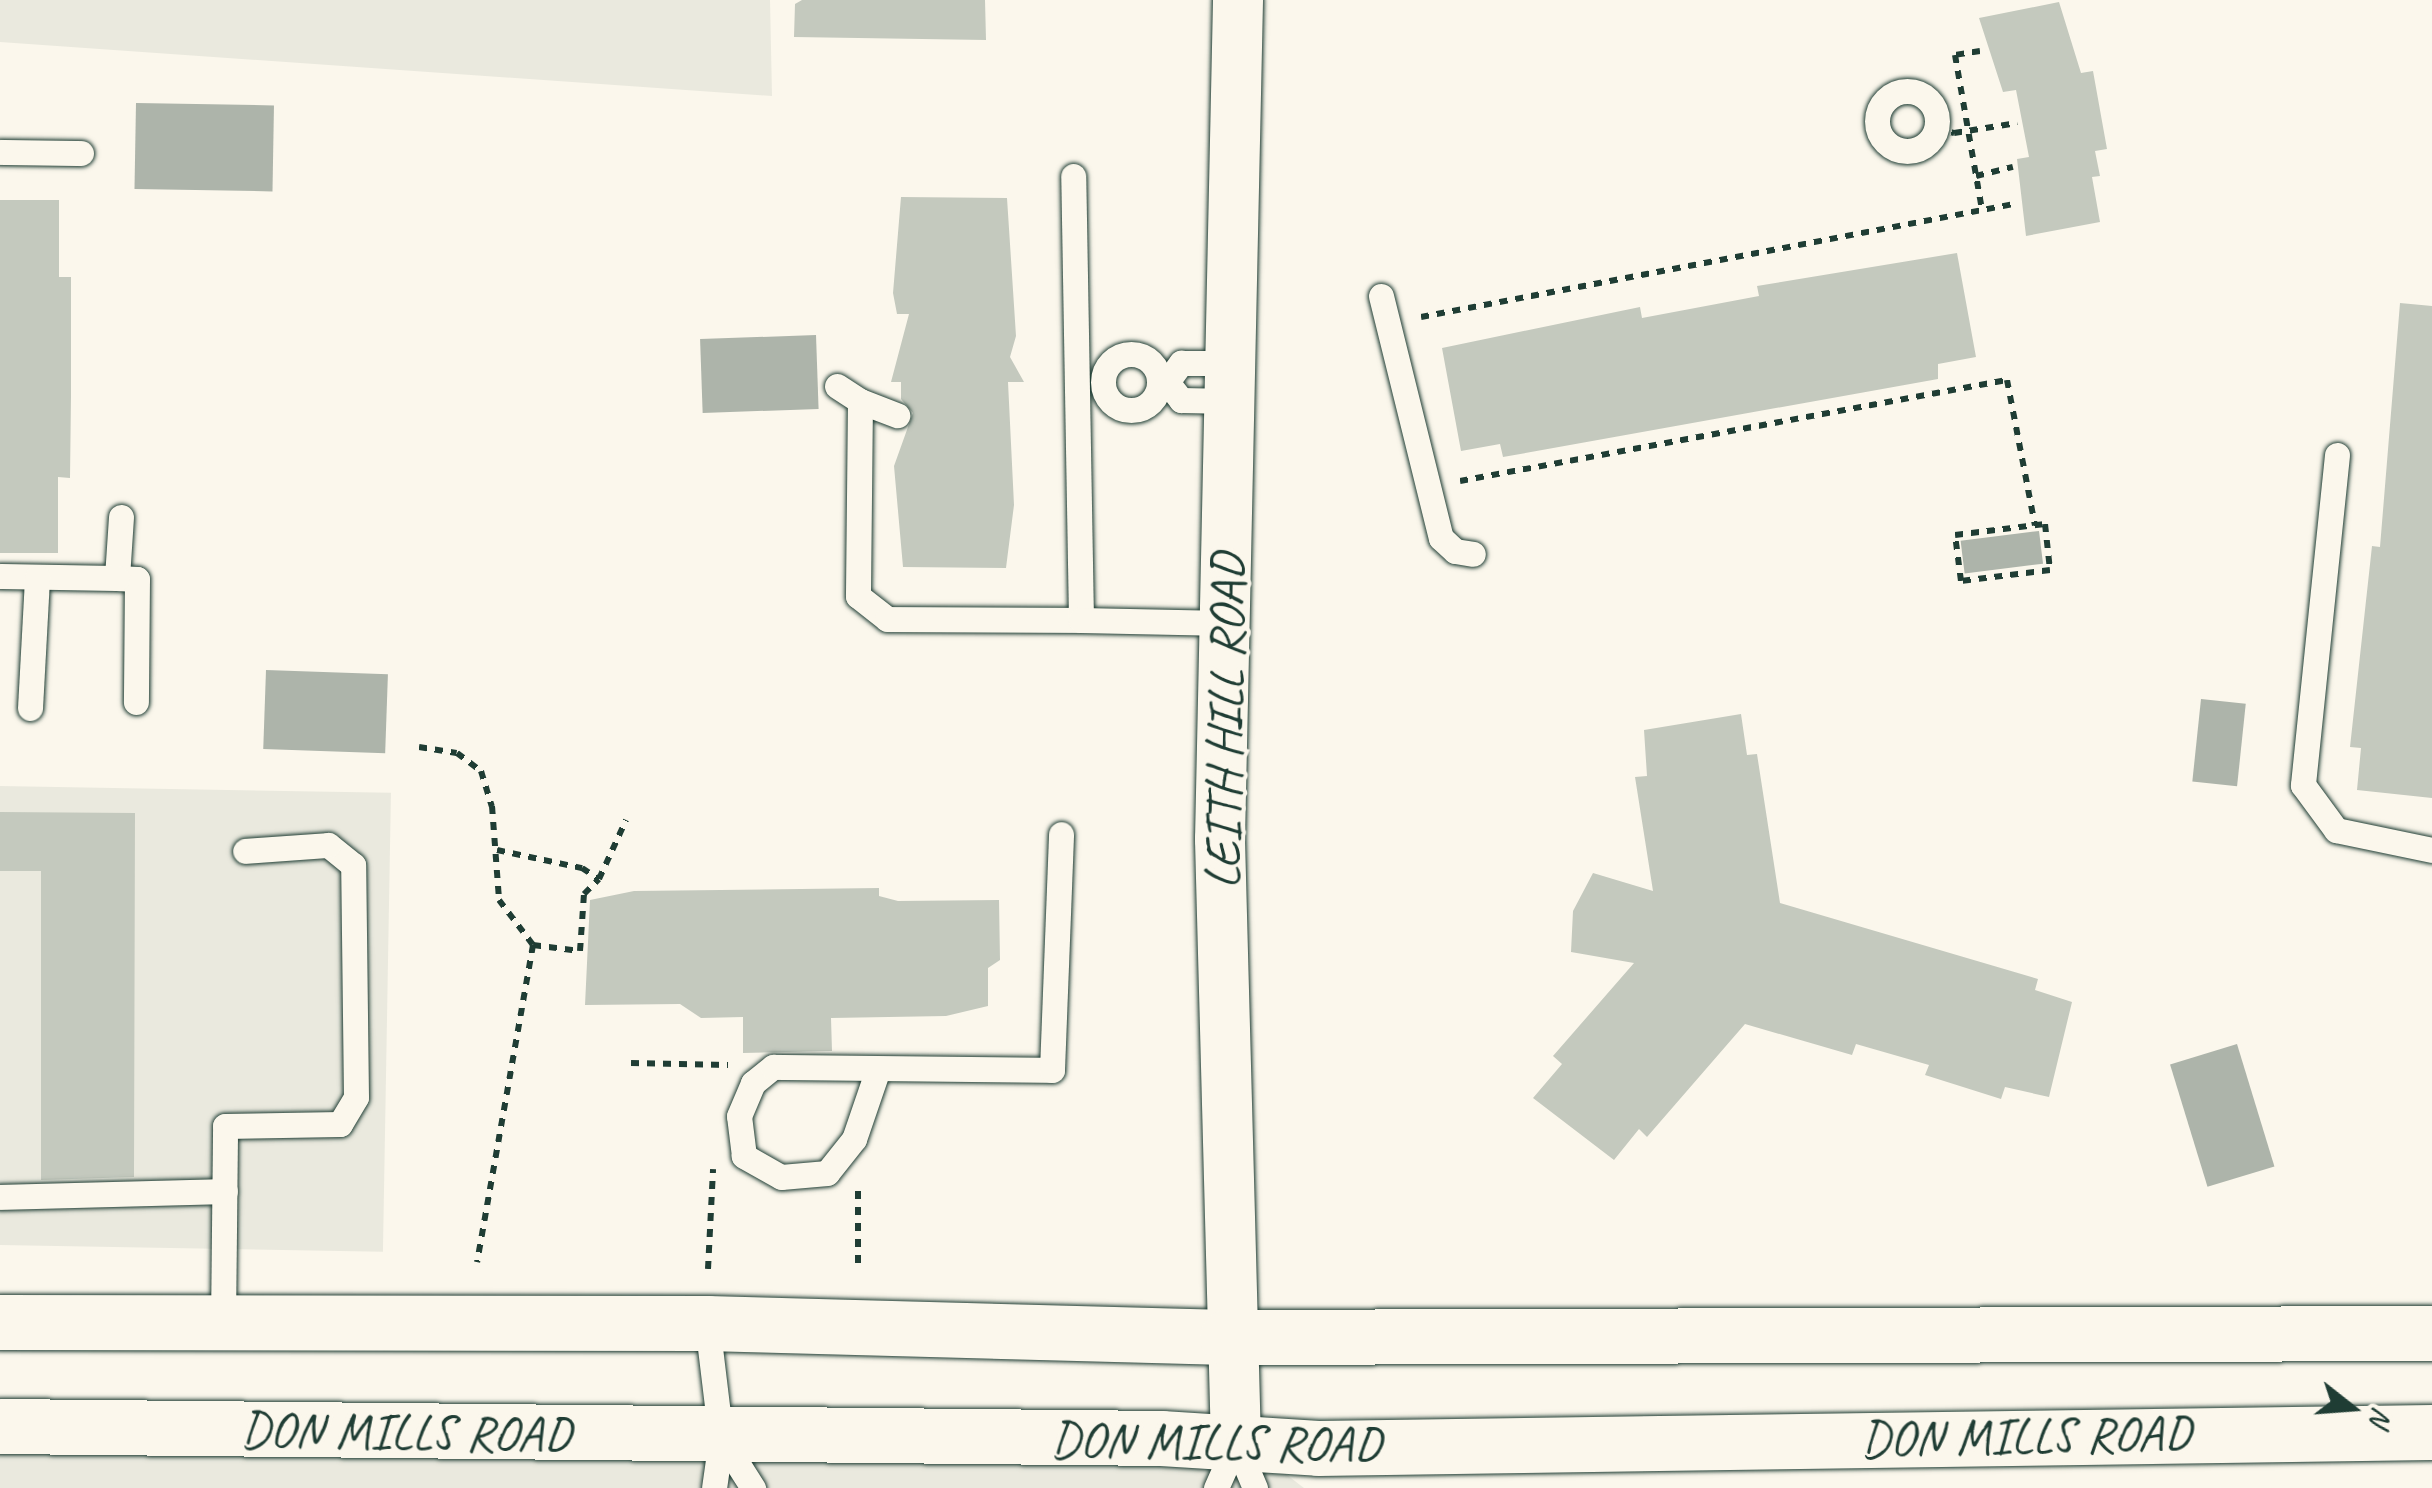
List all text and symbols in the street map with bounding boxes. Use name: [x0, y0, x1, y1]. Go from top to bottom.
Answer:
street label: LEITH HILL ROAD: [1192, 553, 1258, 889]
north arrow: [2302, 1358, 2402, 1458]
street label: DON MILLS ROAD: [241, 1399, 571, 1465]
street label: DON MILLS ROAD: [1861, 1403, 2191, 1469]
text: N: [2362, 1404, 2400, 1430]
street label: DON MILLS ROAD: [1051, 1409, 1381, 1475]

